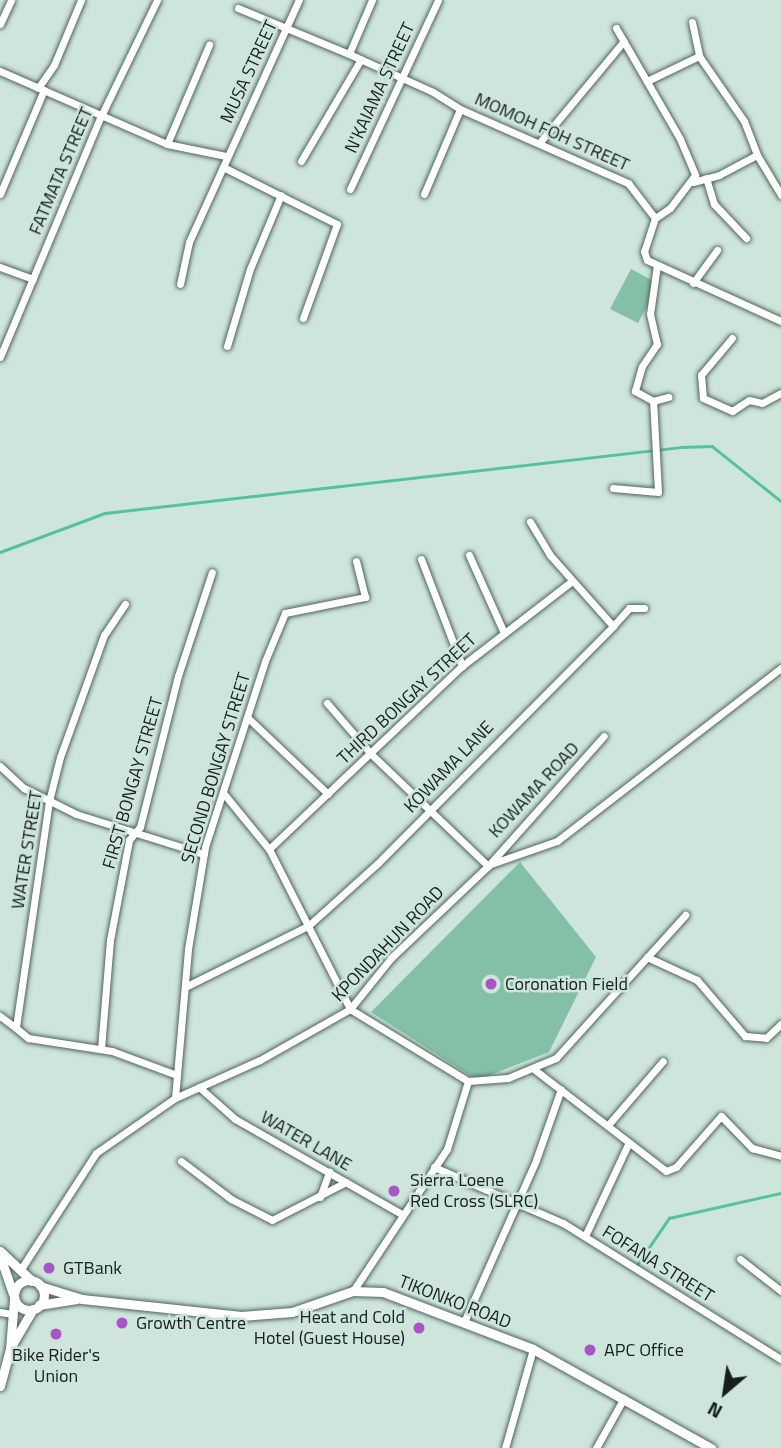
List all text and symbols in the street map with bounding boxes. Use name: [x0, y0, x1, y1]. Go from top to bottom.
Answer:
street label: MUSA STREET: [216, 17, 282, 127]
street label: N'KAIAMA STREET: [340, 19, 420, 157]
street label: MOMOH FOH STREET: [471, 88, 633, 176]
street label: FATMATA STREET: [24, 104, 98, 238]
street label: THIRD BONGAY STREET: [333, 629, 481, 769]
street label: SECOND BONGAY STREET: [177, 670, 255, 866]
street label: FIRST BONGAY STREET: [98, 695, 168, 871]
street label: KOWAMA LANE: [400, 717, 498, 817]
street label: KOWAMA ROAD: [484, 738, 584, 842]
street label: WATER STREET: [7, 789, 47, 911]
street label: KPONDAHUN ROAD: [327, 882, 449, 1006]
place label: Coronation Field: [505, 973, 628, 995]
marker: Coronation Field: [483, 976, 499, 992]
street label: WATER LANE: [257, 1106, 355, 1176]
place label: Sierra Loene Red Cross (SLRC): [410, 1170, 538, 1212]
marker: Sierra Loene Red Cross (SLRC): [384, 1181, 404, 1201]
street label: FOFANA STREET: [598, 1221, 718, 1307]
place label: GTBank: [63, 1257, 122, 1279]
marker: GTBank: [41, 1260, 57, 1276]
street label: TIKONKO ROAD: [396, 1271, 514, 1333]
place label: Heat and Cold Hotel (Guest House): [254, 1307, 405, 1350]
place label: Growth Centre: [136, 1312, 246, 1334]
marker: Growth Centre: [114, 1315, 130, 1331]
marker: Heat and Cold Hotel (Guest House): [411, 1320, 427, 1336]
marker: Bike Rider's Union: [48, 1326, 64, 1342]
place label: APC Office: [604, 1339, 684, 1361]
marker: APC Office: [582, 1342, 598, 1358]
place label: Bike Rider's Union: [12, 1345, 100, 1388]
north arrow: [690, 1357, 760, 1427]
text: N: [702, 1395, 727, 1427]

